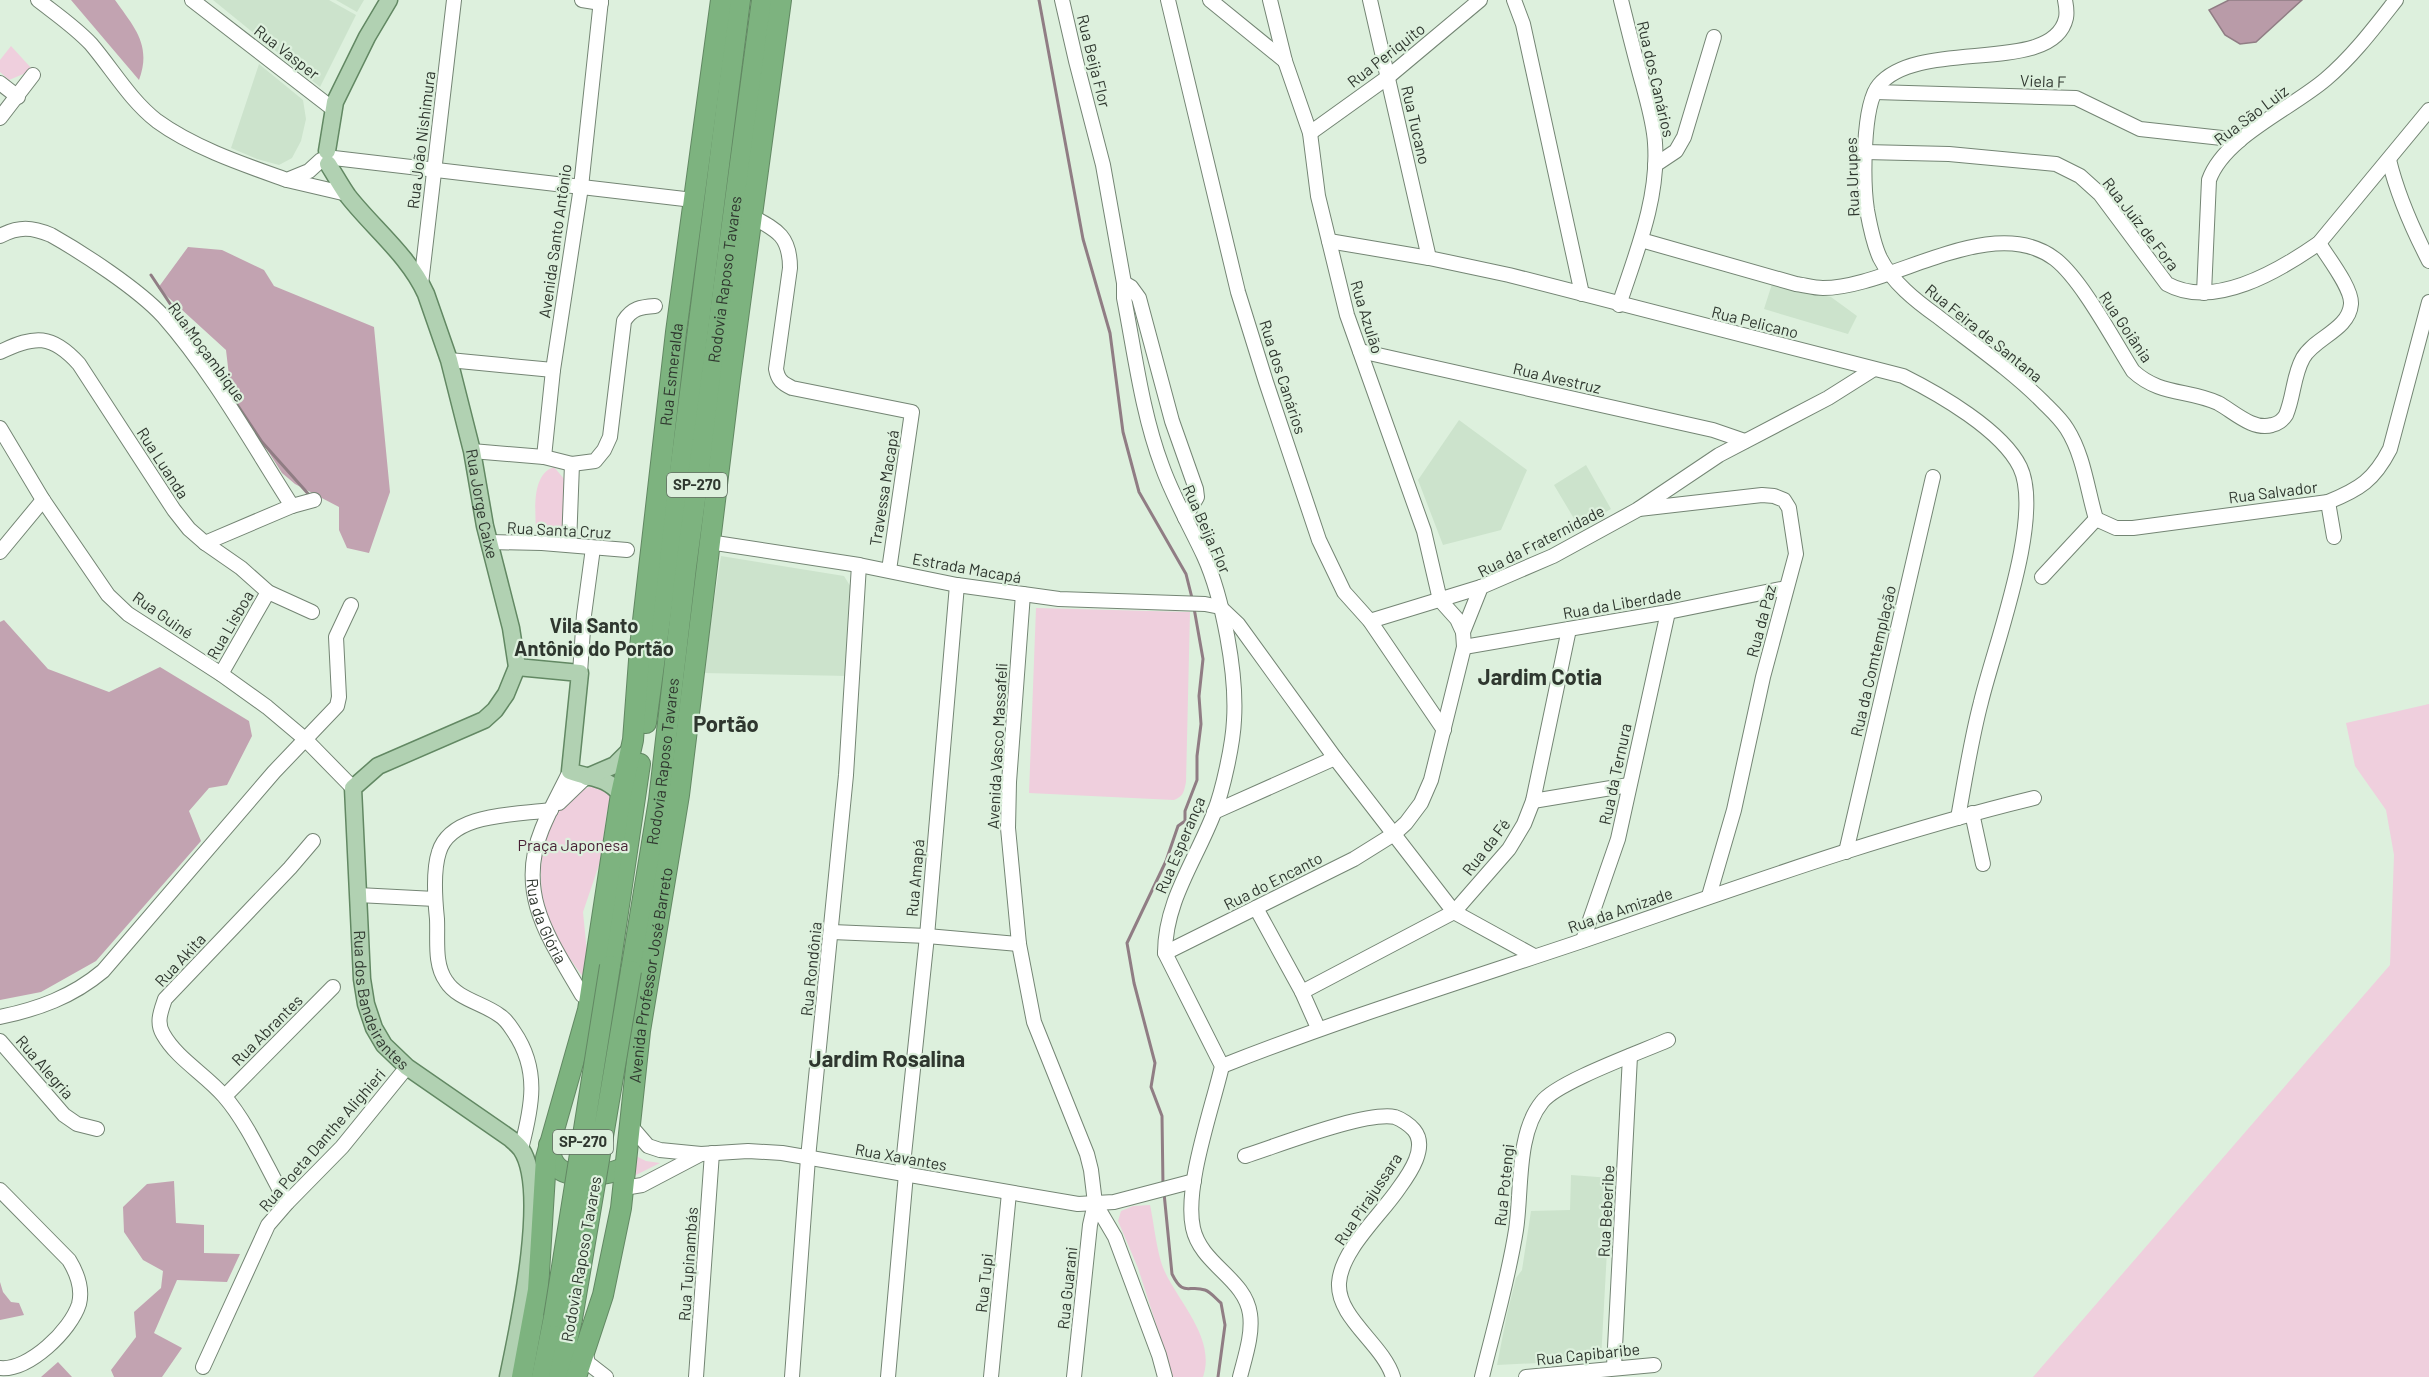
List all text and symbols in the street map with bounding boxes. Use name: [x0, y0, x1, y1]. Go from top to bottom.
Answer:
street label: Rua Beija Flor: [1074, 12, 1115, 109]
street label: Rua Periquito: [1343, 18, 1428, 91]
street label: Rua dos Canários: [1634, 19, 1679, 139]
street label: Rua Vasper: [251, 20, 324, 83]
street label: Rua João Nishimura: [403, 70, 438, 210]
street label: Viela F: [2020, 70, 2066, 91]
street label: Rua São Luiz: [2210, 81, 2292, 149]
street label: Rua Tucano: [1398, 84, 1435, 166]
street label: Rua Urupes: [1841, 137, 1862, 217]
street label: Avenida Santo Antônio: [534, 163, 575, 319]
street label: Rua Juíz de Fora: [2099, 173, 2184, 274]
street label: Rodovia Raposo Tavares: [703, 195, 745, 364]
street label: Rua Azulão: [1347, 278, 1388, 356]
street label: Rua Feira de Santana: [1922, 279, 2047, 386]
street label: Rua Goiânia: [2096, 288, 2157, 366]
street label: Rua Moçambique: [165, 298, 250, 405]
street label: Rua Pelicano: [1710, 302, 1801, 341]
street label: Rua dos Canários: [1256, 317, 1311, 436]
street label: Rua Esmeralda: [655, 322, 686, 427]
street label: Rua Avestruz: [1511, 358, 1603, 397]
street label: Rua Luanda: [133, 424, 193, 502]
street label: Travessa Macapá: [865, 428, 902, 547]
street label: Rua Jorge Caixe: [463, 447, 503, 561]
road number: SP-270: [667, 473, 727, 497]
street label: Rua Salvador: [2227, 477, 2319, 506]
street label: Rua Beija Flor: [1179, 482, 1236, 576]
street label: Rua da Fraternidade: [1474, 500, 1607, 581]
street label: Rua Santa Cruz: [506, 517, 612, 542]
street label: Estrada Macapá: [911, 549, 1023, 586]
street label: Rua da Paz: [1742, 582, 1779, 659]
street label: Rua da Liberdade: [1561, 583, 1683, 622]
street label: Rua da Comtemplação: [1846, 583, 1899, 738]
street label: Rua Guiné: [129, 587, 197, 642]
street label: Rua Lisboa: [202, 587, 257, 662]
district label: Vila Santo Antônio do Portão: [514, 613, 674, 660]
street label: Avenida Vasco Massafeli: [983, 662, 1010, 830]
district label: Jardim Cotia: [1478, 663, 1602, 689]
street label: Rodovia Raposo Tavares: [642, 677, 682, 846]
district label: Portão: [693, 710, 759, 736]
street label: Rua da Ternura: [1594, 721, 1635, 826]
street label: Rua Esperança: [1151, 794, 1208, 896]
street label: Rua da Fé: [1458, 815, 1514, 879]
park label: Praça Japonesa: [518, 835, 628, 854]
street label: Rua Amapá: [902, 838, 927, 918]
street label: Rua do Encanto: [1220, 848, 1325, 914]
street label: Avenida Professor José Barreto: [624, 866, 676, 1084]
street label: Rua da Glória: [523, 878, 571, 967]
street label: Rua da Amizade: [1565, 883, 1675, 936]
street label: Rua Rondônia: [796, 921, 825, 1017]
street label: Rua Akita: [150, 929, 209, 990]
street label: Rua dos Bandeirantes: [351, 930, 414, 1073]
street label: Rua Abrantes: [227, 990, 306, 1069]
street label: Rua Alegria: [13, 1031, 78, 1102]
district label: Jardim Rosalina: [809, 1045, 965, 1071]
street label: Rua Poeta Danthe Alighieri: [254, 1064, 389, 1215]
road number: SP-270: [553, 1130, 613, 1154]
street label: Rua Xavantes: [854, 1139, 949, 1174]
street label: Rua Potengi: [1490, 1143, 1517, 1227]
street label: Rua Pirajussara: [1330, 1149, 1405, 1248]
street label: Rua Beberibe: [1594, 1164, 1617, 1258]
street label: Rodovia Raposo Tavares: [557, 1175, 604, 1343]
street label: Rua Tupinambás: [674, 1206, 701, 1322]
street label: Rua Guarani: [1053, 1246, 1080, 1330]
street label: Rua Tupi: [971, 1252, 996, 1314]
street label: Rua Capibaribe: [1535, 1339, 1641, 1368]

